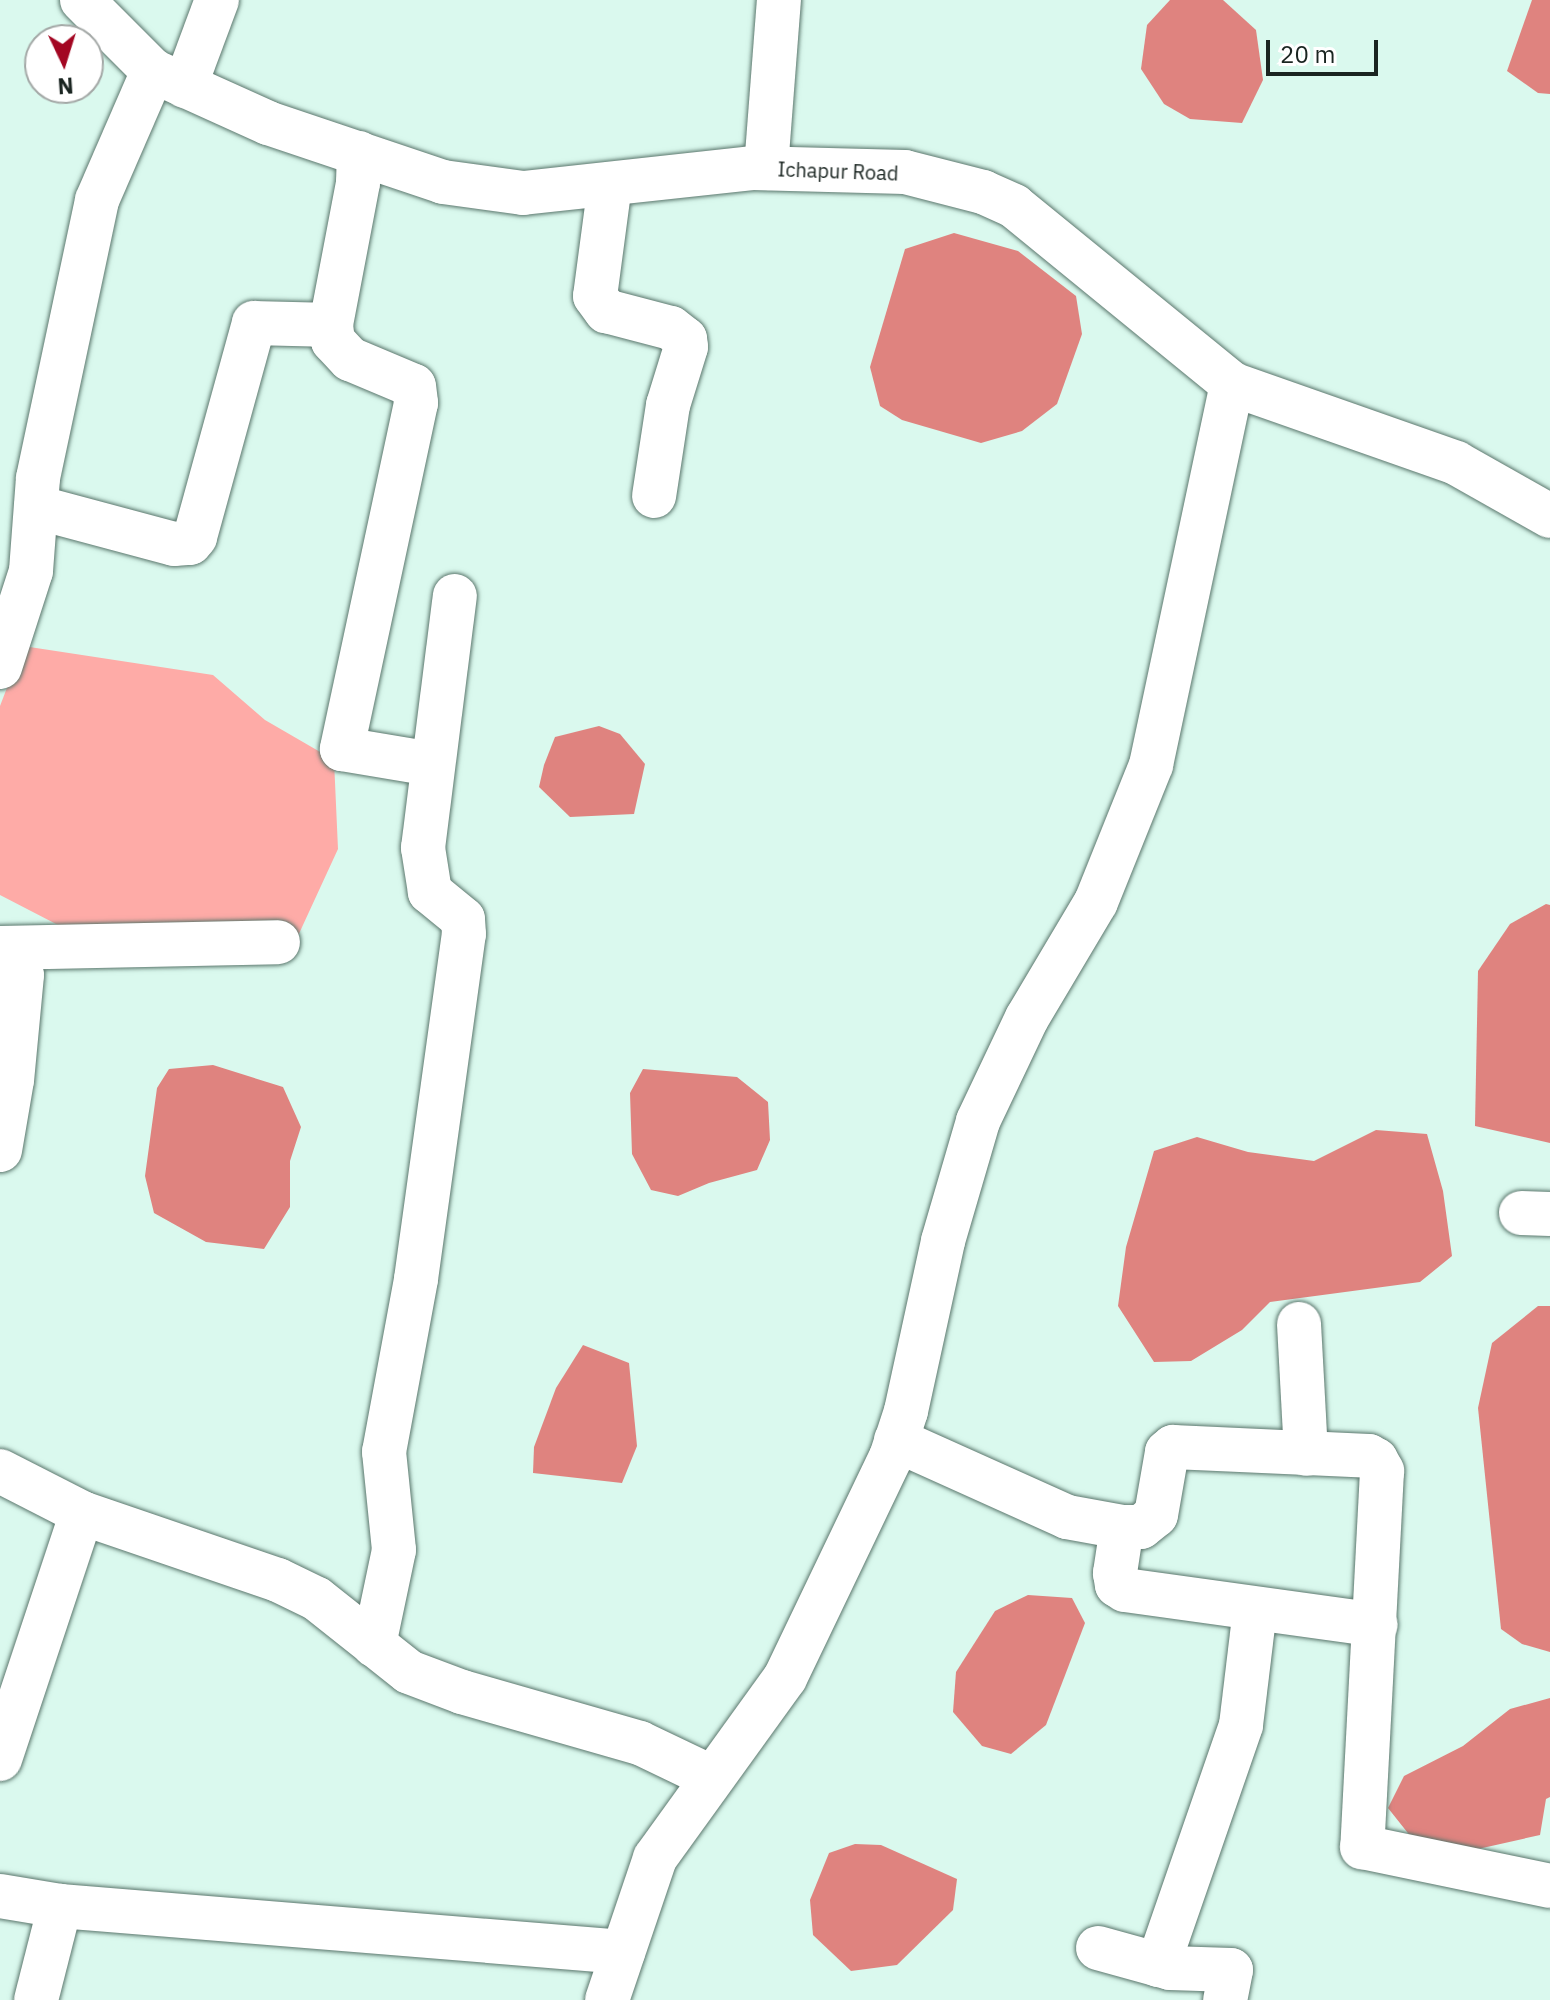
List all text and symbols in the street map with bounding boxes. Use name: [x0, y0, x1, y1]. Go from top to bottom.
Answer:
north arrow: [24, 24, 104, 104]
scale bar: [1270, 24, 1382, 74]
text: 20 m: [1280, 38, 1335, 70]
text: N: [57, 71, 75, 101]
street label: Ichapur Road: [777, 157, 899, 185]

